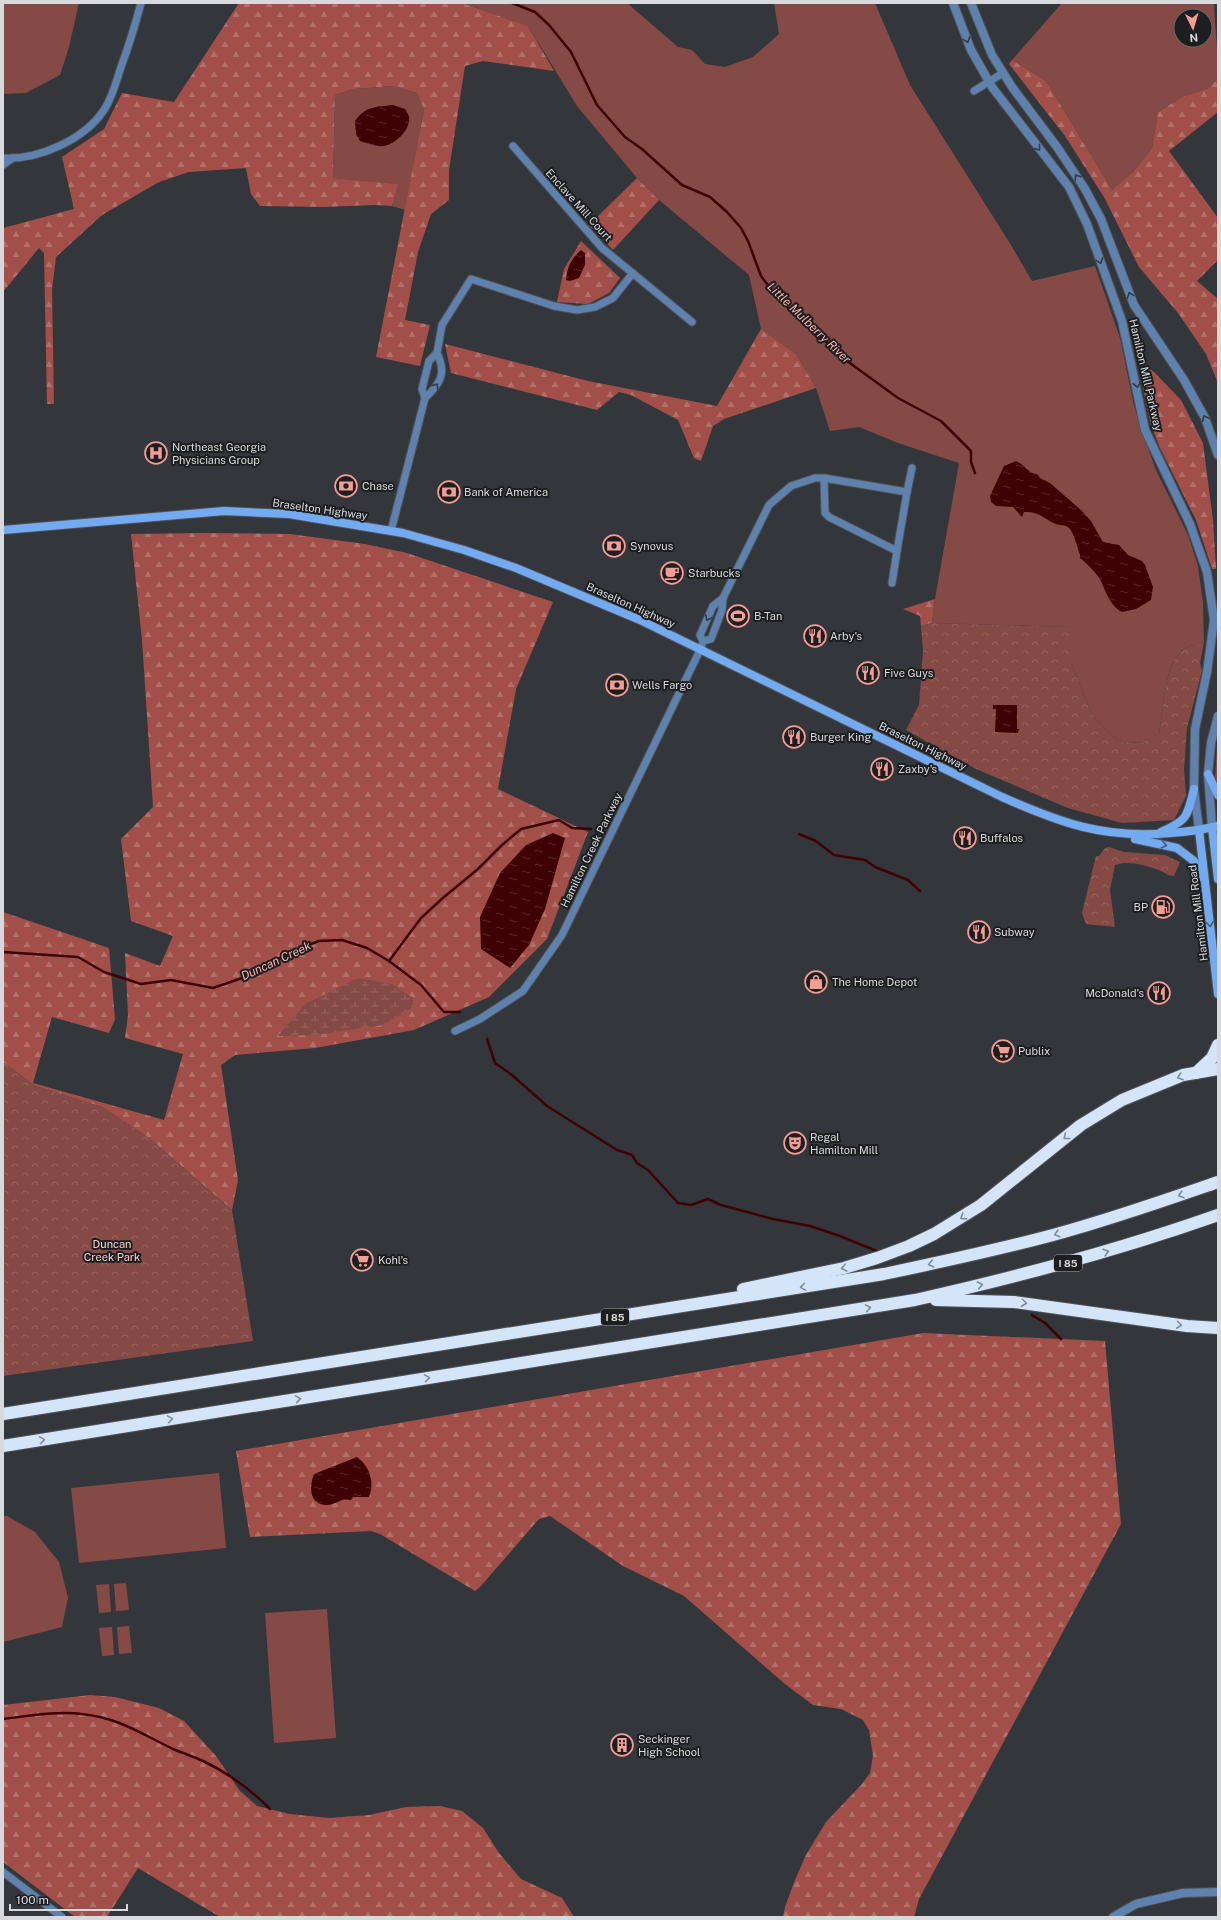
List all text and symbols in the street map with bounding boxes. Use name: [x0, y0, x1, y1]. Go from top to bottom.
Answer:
north arrow: [1173, 8, 1213, 48]
text: N: [1189, 32, 1199, 44]
one-way arrow: [962, 36, 971, 43]
one-way arrow: [1033, 143, 1040, 150]
street label: Enclave Mill Court: [544, 167, 614, 243]
one-way arrow: [1074, 174, 1082, 181]
one-way arrow: [1096, 257, 1104, 264]
water label: Little Mulberry River: [764, 280, 854, 367]
one-way arrow: [1127, 292, 1135, 299]
street label: Hamilton Mill Parkway: [1127, 318, 1165, 432]
one-way arrow: [1132, 382, 1140, 388]
one-way arrow: [431, 383, 438, 390]
one-way arrow: [1202, 415, 1210, 423]
hospital icon: Northeast Georgia Physicians Group: [143, 440, 169, 466]
place label: Northeast Georgia Physicians Group: [172, 441, 266, 466]
bank icon: Chase: [333, 473, 359, 499]
bank icon: Bank of America: [436, 479, 462, 505]
place label: Chase: [362, 480, 394, 492]
place label: Bank of America: [464, 486, 548, 498]
street label: Braselton Highway: [272, 496, 368, 522]
bank icon: Synovus: [601, 533, 627, 559]
place label: Synovus: [630, 540, 674, 552]
cafe icon: Starbucks: [659, 560, 685, 586]
place label: Starbucks: [688, 567, 741, 579]
street label: Braselton Highway: [585, 580, 677, 630]
sports icon: B-Tan: [725, 603, 751, 629]
place label: B-Tan: [754, 610, 782, 622]
one-way arrow: [705, 613, 713, 621]
restaurant icon: Arby's: [802, 623, 828, 649]
place label: Arby's: [830, 630, 862, 642]
restaurant icon: Five Guys: [855, 660, 881, 686]
place label: Five Guys: [884, 667, 934, 679]
bank icon: Wells Fargo: [604, 672, 630, 698]
place label: Wells Fargo: [632, 679, 692, 691]
street label: Braselton Highway: [877, 720, 969, 772]
restaurant icon: Burger King: [781, 724, 807, 750]
place label: Burger King: [810, 731, 871, 743]
restaurant icon: Zaxby's: [869, 756, 895, 782]
place label: Zaxby's: [898, 763, 938, 775]
street label: Hamilton Creek Parkway: [558, 791, 624, 909]
restaurant icon: Buffalos: [952, 825, 978, 851]
place label: Buffalos: [980, 832, 1024, 844]
one-way arrow: [1160, 840, 1167, 848]
street label: Hamilton Mill Road: [1186, 864, 1210, 962]
fuel station icon: BP: [1150, 894, 1176, 920]
place label: BP: [1134, 901, 1148, 913]
restaurant icon: Subway: [966, 919, 992, 945]
one-way arrow: [1205, 921, 1214, 927]
place label: Subway: [994, 926, 1035, 938]
water label: Duncan Creek: [239, 938, 314, 983]
shop icon: The Home Depot: [803, 969, 829, 995]
place label: The Home Depot: [832, 976, 917, 988]
restaurant icon: McDonald's: [1146, 980, 1172, 1006]
place label: McDonald's: [1085, 987, 1144, 999]
supermarket icon: Publix: [990, 1038, 1016, 1064]
place label: Publix: [1018, 1045, 1050, 1057]
one-way arrow: [1177, 1072, 1184, 1081]
theatre icon: Regal Hamilton Mill: [782, 1130, 808, 1156]
place label: Regal Hamilton Mill: [810, 1131, 878, 1156]
one-way arrow: [1063, 1133, 1070, 1140]
one-way arrow: [1178, 1190, 1185, 1198]
one-way arrow: [960, 1212, 967, 1220]
one-way arrow: [1054, 1229, 1061, 1238]
park label: Duncan Creek Park: [84, 1238, 140, 1263]
supermarket icon: Kohl's: [349, 1247, 375, 1273]
one-way arrow: [1102, 1248, 1109, 1257]
place label: Kohl's: [378, 1254, 409, 1266]
road number: I 85: [1054, 1255, 1082, 1271]
one-way arrow: [928, 1260, 934, 1268]
one-way arrow: [841, 1263, 848, 1272]
one-way arrow: [800, 1282, 806, 1291]
one-way arrow: [977, 1282, 983, 1290]
one-way arrow: [1021, 1298, 1027, 1307]
one-way arrow: [865, 1304, 871, 1312]
road number: I 85: [601, 1309, 629, 1325]
one-way arrow: [1176, 1320, 1182, 1329]
one-way arrow: [424, 1375, 430, 1383]
one-way arrow: [295, 1395, 301, 1404]
one-way arrow: [167, 1415, 173, 1424]
one-way arrow: [38, 1436, 45, 1444]
building icon: Seckinger High School: [609, 1732, 635, 1758]
place label: Seckinger High School: [638, 1733, 700, 1758]
scale bar: [10, 1886, 127, 1912]
text: 100 m: [16, 1893, 49, 1907]

